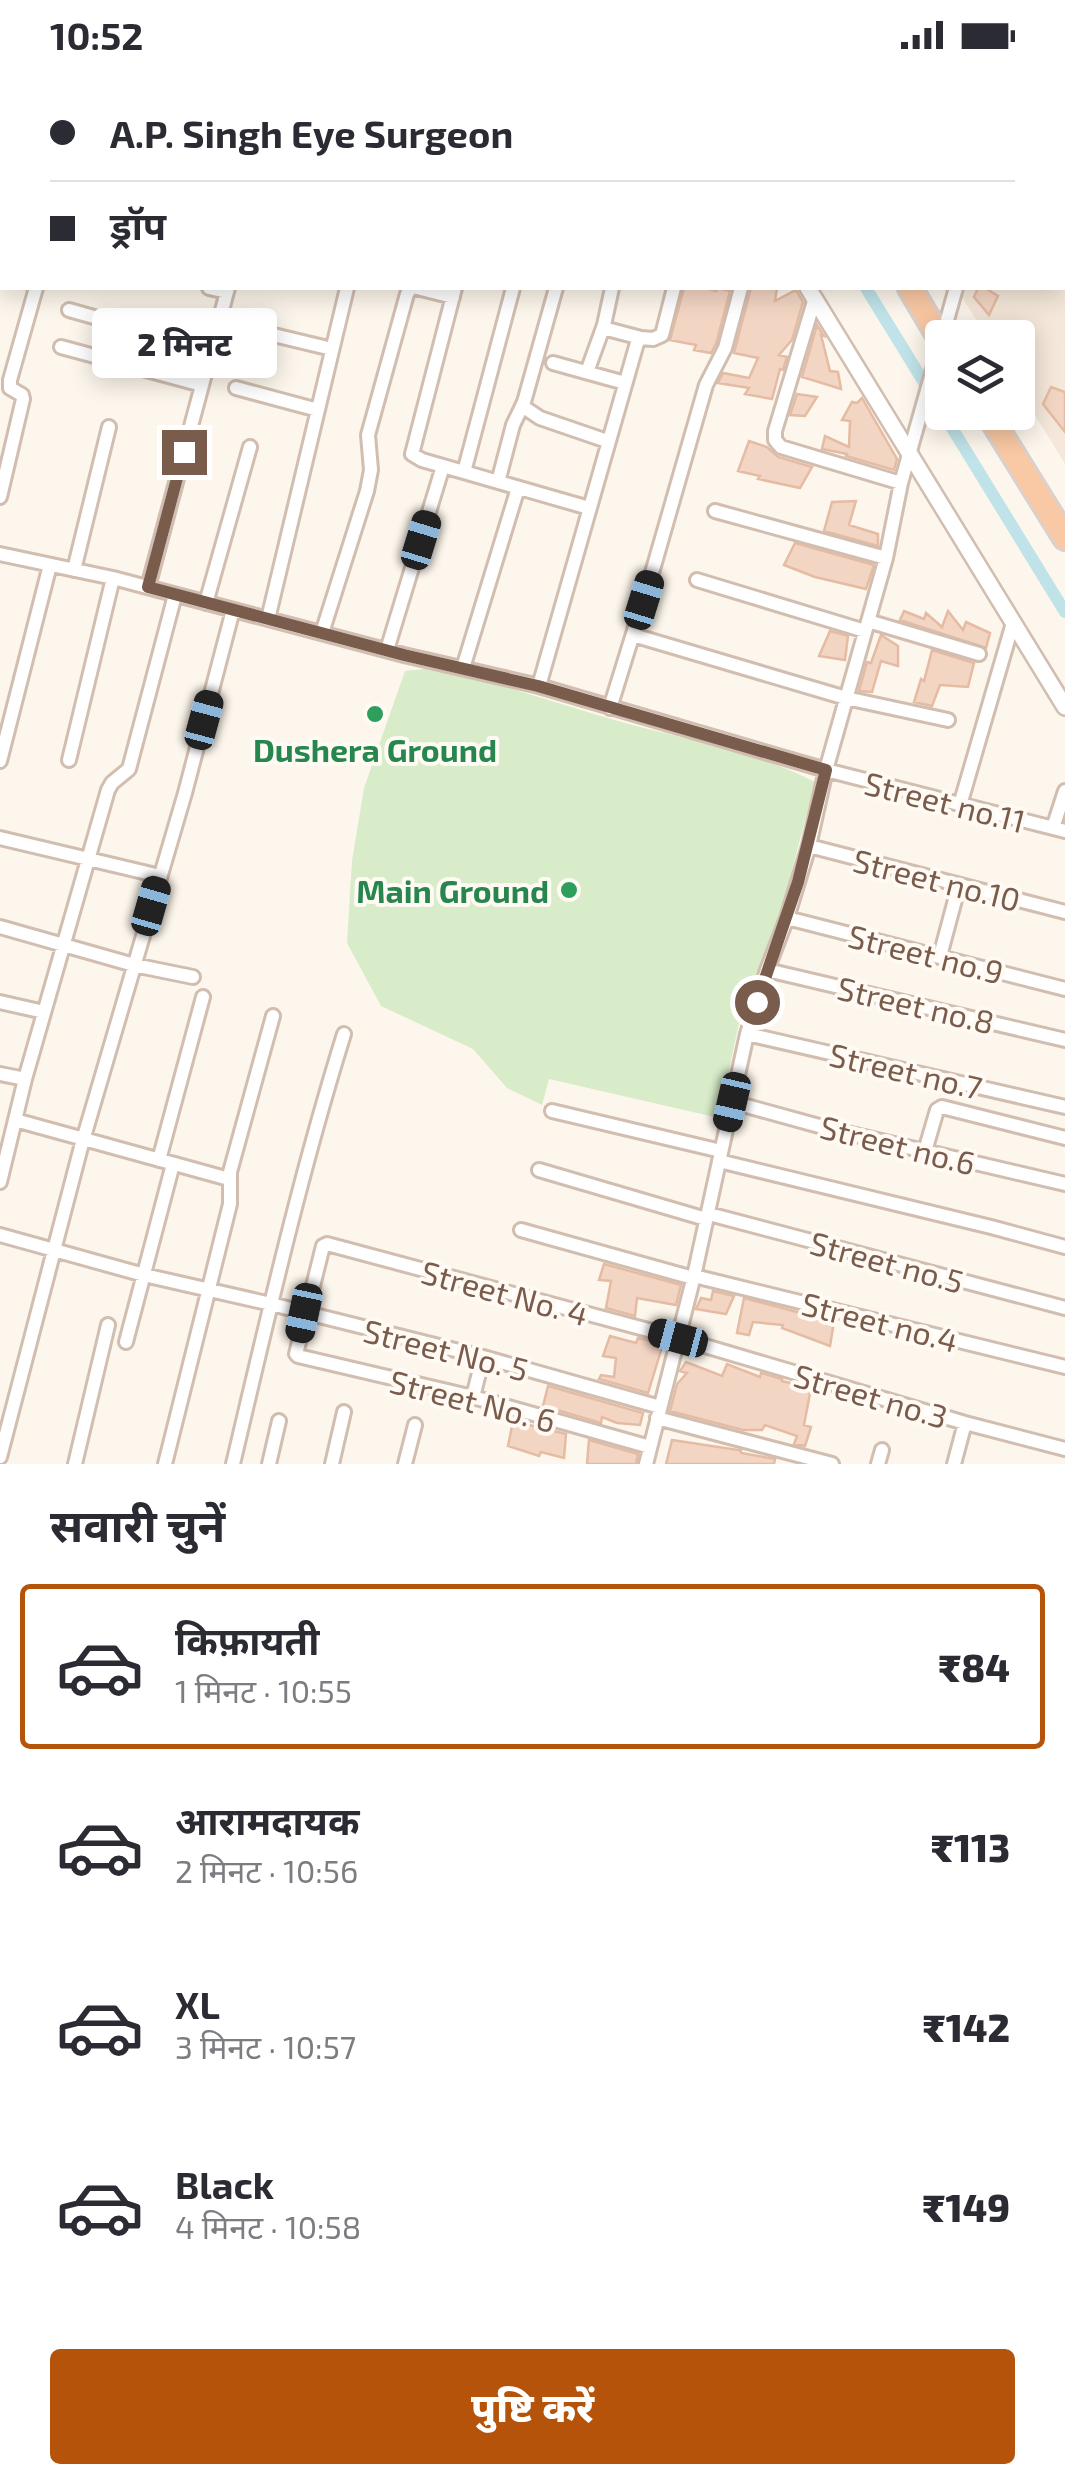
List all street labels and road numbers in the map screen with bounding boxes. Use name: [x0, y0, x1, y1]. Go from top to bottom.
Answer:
street label: Street no.11: [861, 763, 1029, 839]
street label: Street no.10: [850, 840, 1024, 918]
street label: Street no.9: [845, 915, 1007, 991]
street label: Street no.8: [834, 968, 998, 1040]
street label: Street no.7: [826, 1034, 986, 1106]
street label: Street no.6: [817, 1106, 979, 1182]
street label: Street no.5: [806, 1222, 968, 1300]
street label: Street No. 4: [418, 1252, 592, 1332]
street label: Street no.4: [798, 1283, 962, 1359]
street label: Street No. 5: [360, 1310, 532, 1388]
street label: Street no.3: [790, 1355, 952, 1435]
street label: Street No. 6: [386, 1361, 560, 1439]

